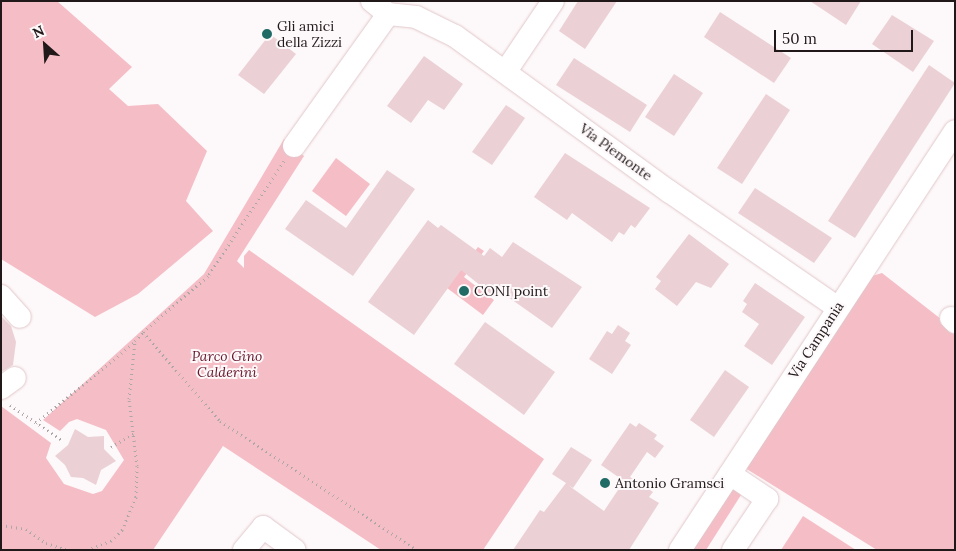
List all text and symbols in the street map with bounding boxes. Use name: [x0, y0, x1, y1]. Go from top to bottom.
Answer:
place label: Gli amici della Zizzi: [277, 18, 342, 50]
north arrow: [20, 20, 70, 70]
scale bar: [776, 20, 915, 52]
text: N: [30, 21, 47, 42]
marker: Gli amici della Zizzi: [261, 28, 273, 40]
text: 50 m: [782, 29, 817, 48]
street label: Via Piemonte: [576, 120, 656, 184]
place label: CONI point: [474, 283, 548, 299]
marker: CONI point: [458, 285, 470, 297]
street label: Via Campania: [785, 298, 847, 382]
park label: Parco Gino Calderini: [192, 348, 262, 381]
place label: Antonio Gramsci: [615, 475, 724, 491]
marker: Antonio Gramsci: [599, 477, 611, 489]

